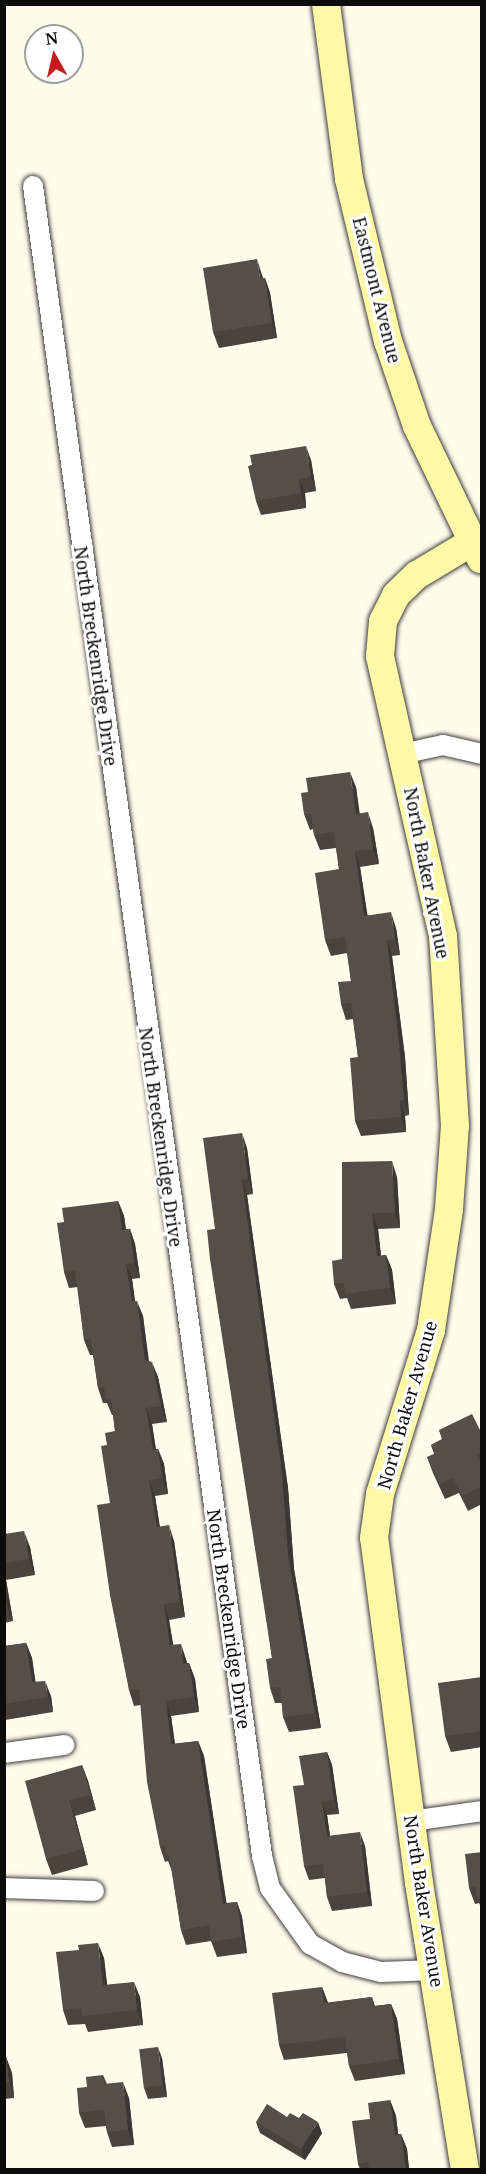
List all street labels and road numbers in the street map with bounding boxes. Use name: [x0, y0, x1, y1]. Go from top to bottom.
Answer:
street label: Eastmont Avenue: [348, 215, 406, 365]
street label: North Breckenridge Drive: [70, 545, 122, 767]
street label: North Baker Avenue: [400, 785, 454, 961]
street label: North Breckenridge Drive: [135, 1026, 187, 1248]
street label: North Baker Avenue: [373, 1318, 441, 1492]
street label: North Breckenridge Drive: [203, 1508, 255, 1730]
street label: North Baker Avenue: [400, 1813, 448, 1989]

